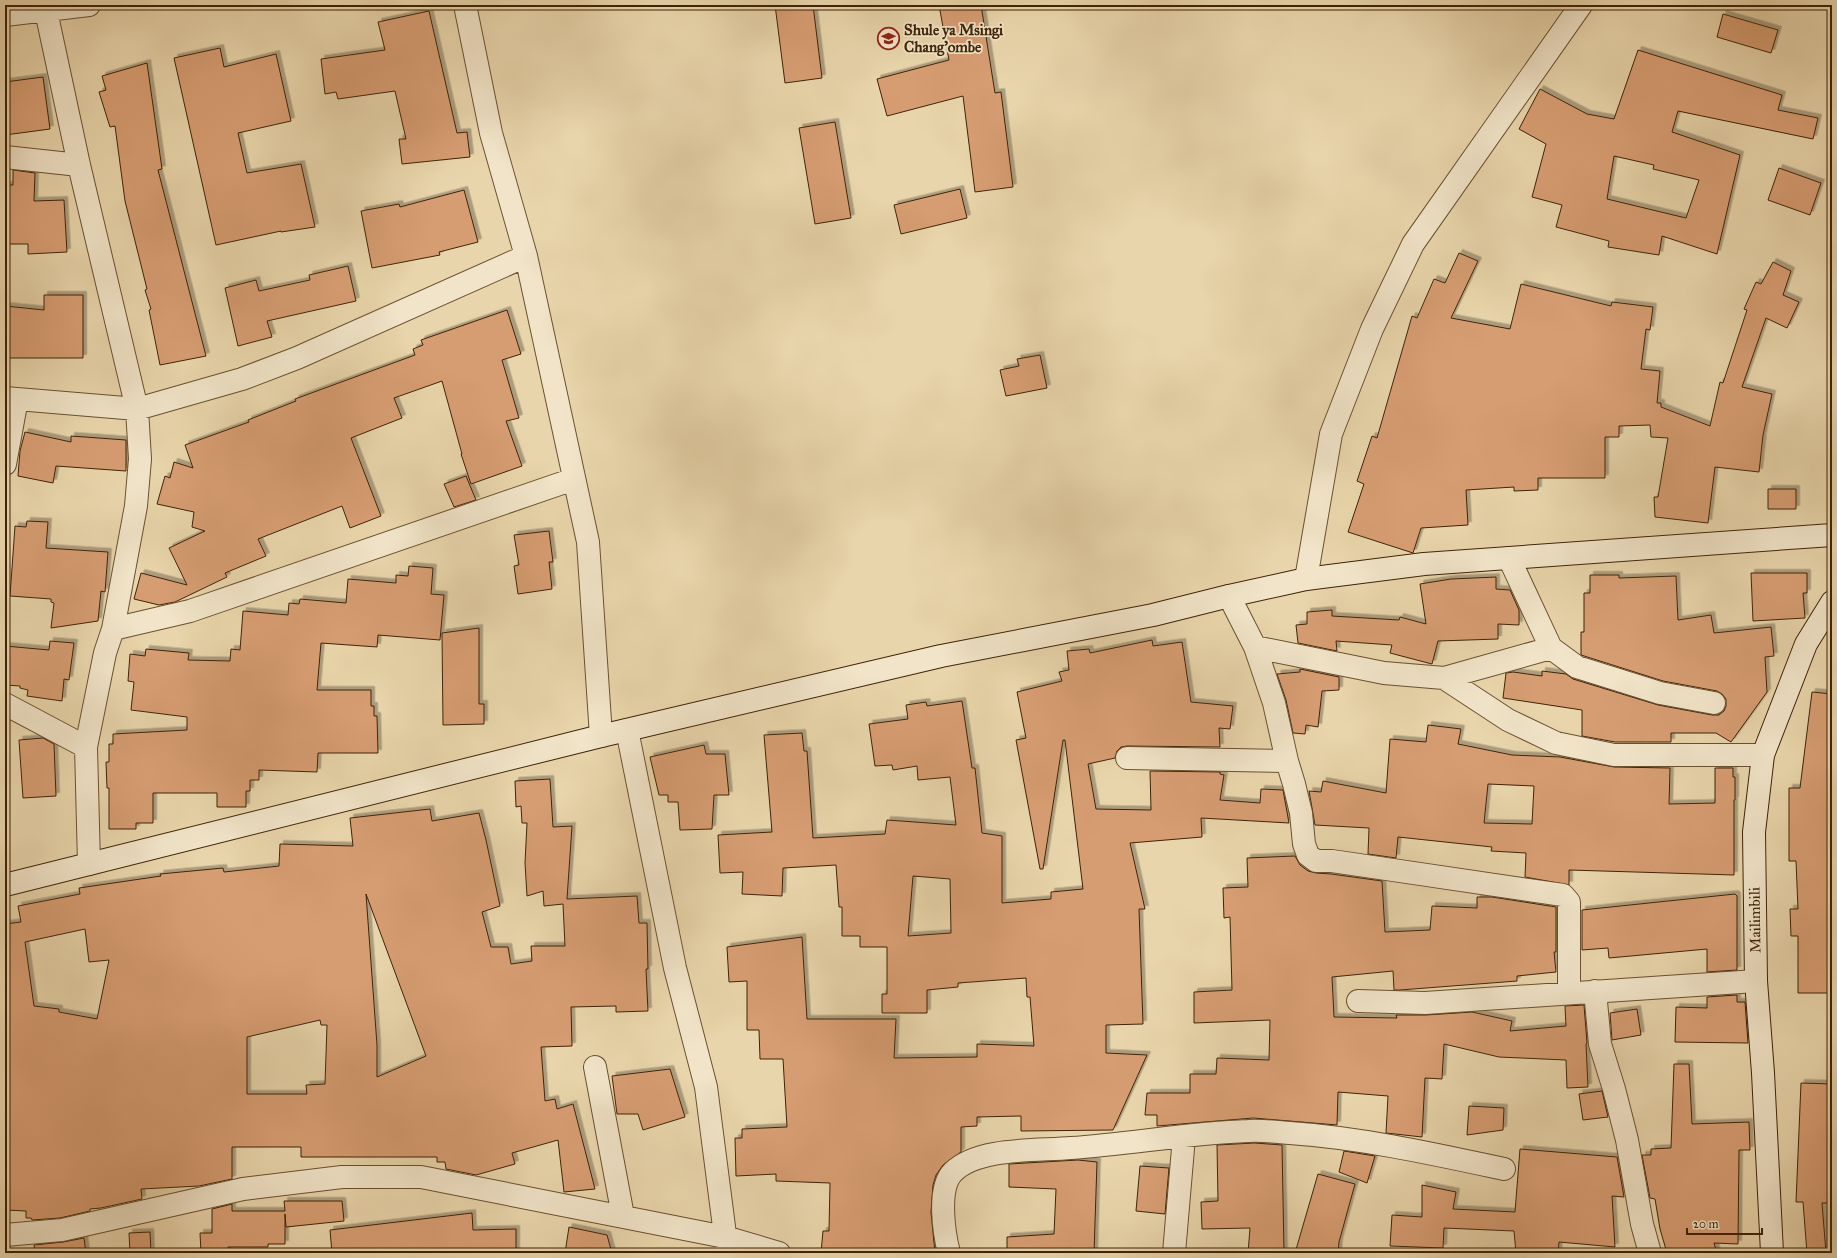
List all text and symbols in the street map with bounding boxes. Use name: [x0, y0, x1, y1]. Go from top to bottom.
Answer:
place label: Shule ya Msingi Chang'ombe: [904, 21, 1004, 57]
school or university icon: Shule ya Msingi Chang'ombe: [876, 26, 902, 52]
street label: Mailimbili: [1745, 887, 1765, 953]
scale bar: [1687, 1210, 1762, 1236]
text: 20 m: [1693, 1217, 1719, 1231]

